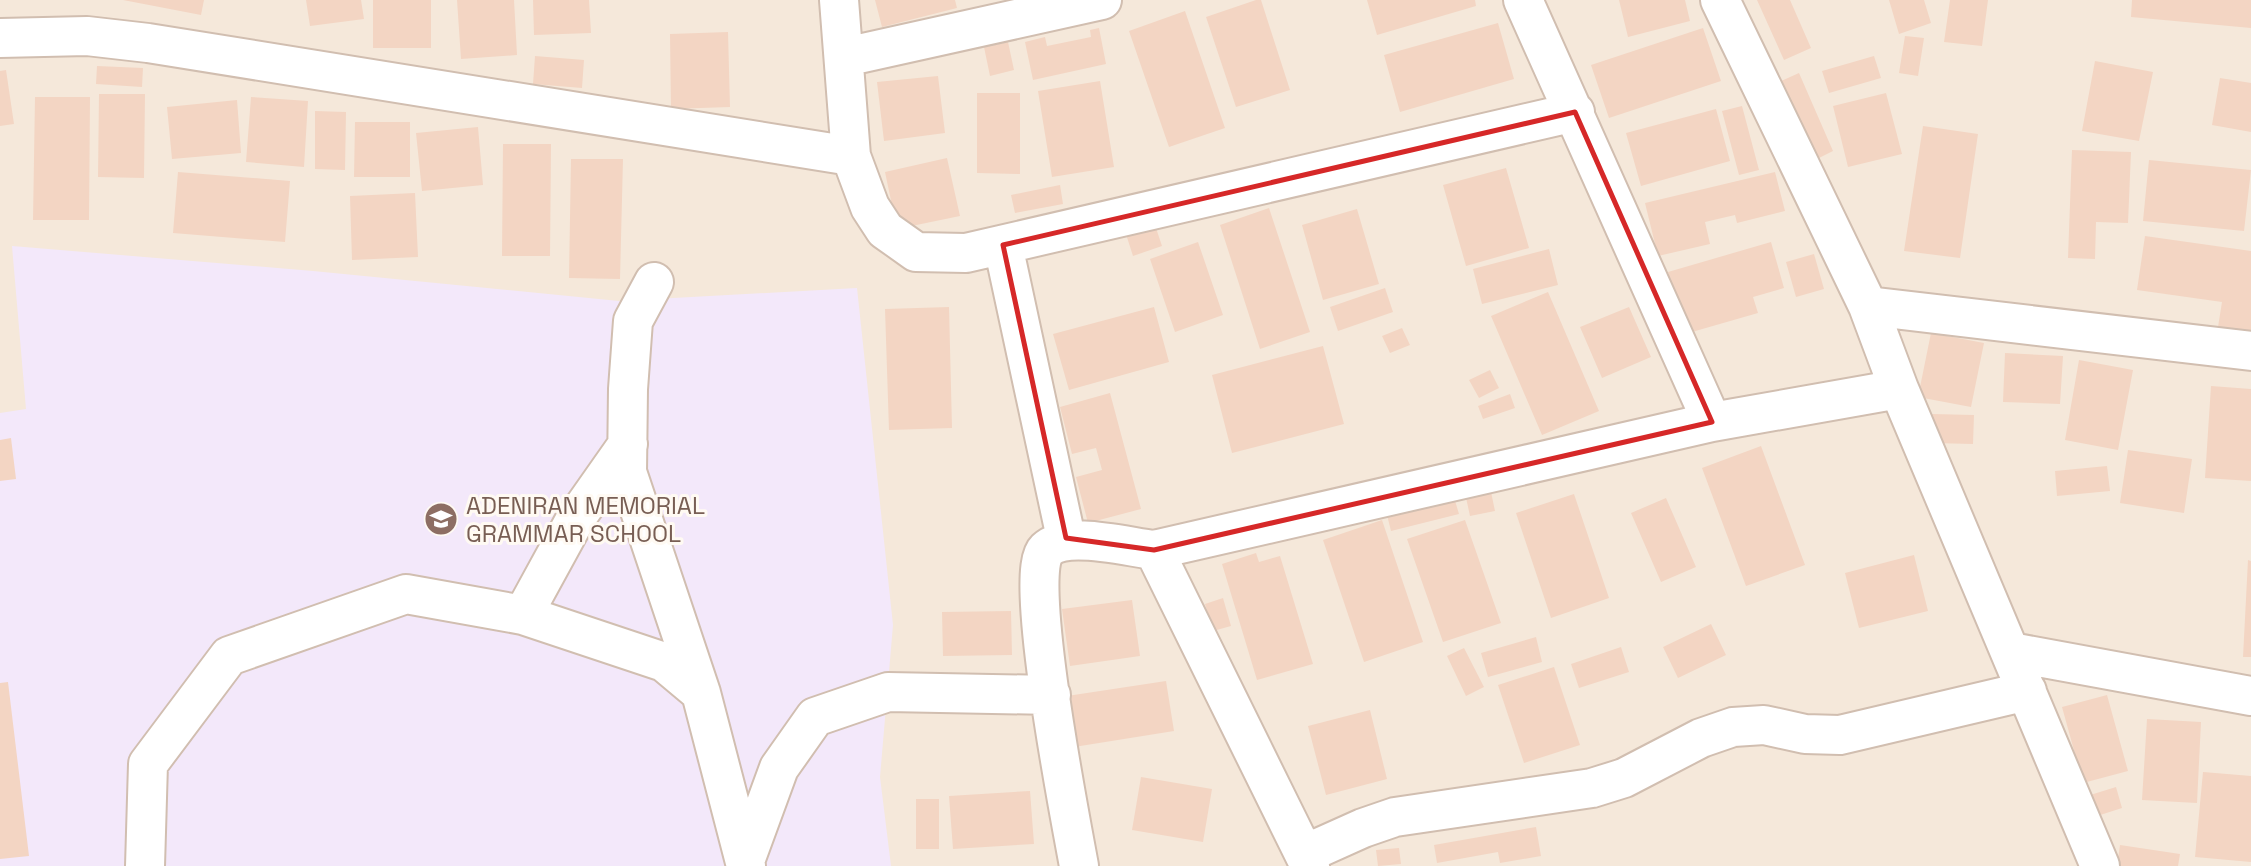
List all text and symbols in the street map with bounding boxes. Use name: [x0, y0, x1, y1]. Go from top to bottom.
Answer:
place label: ADENIRAN MEMORIAL GRAMMAR SCHOOL: [466, 490, 705, 549]
school or university icon: ADENIRAN MEMORIAL GRAMMAR SCHOOL: [422, 500, 460, 538]

